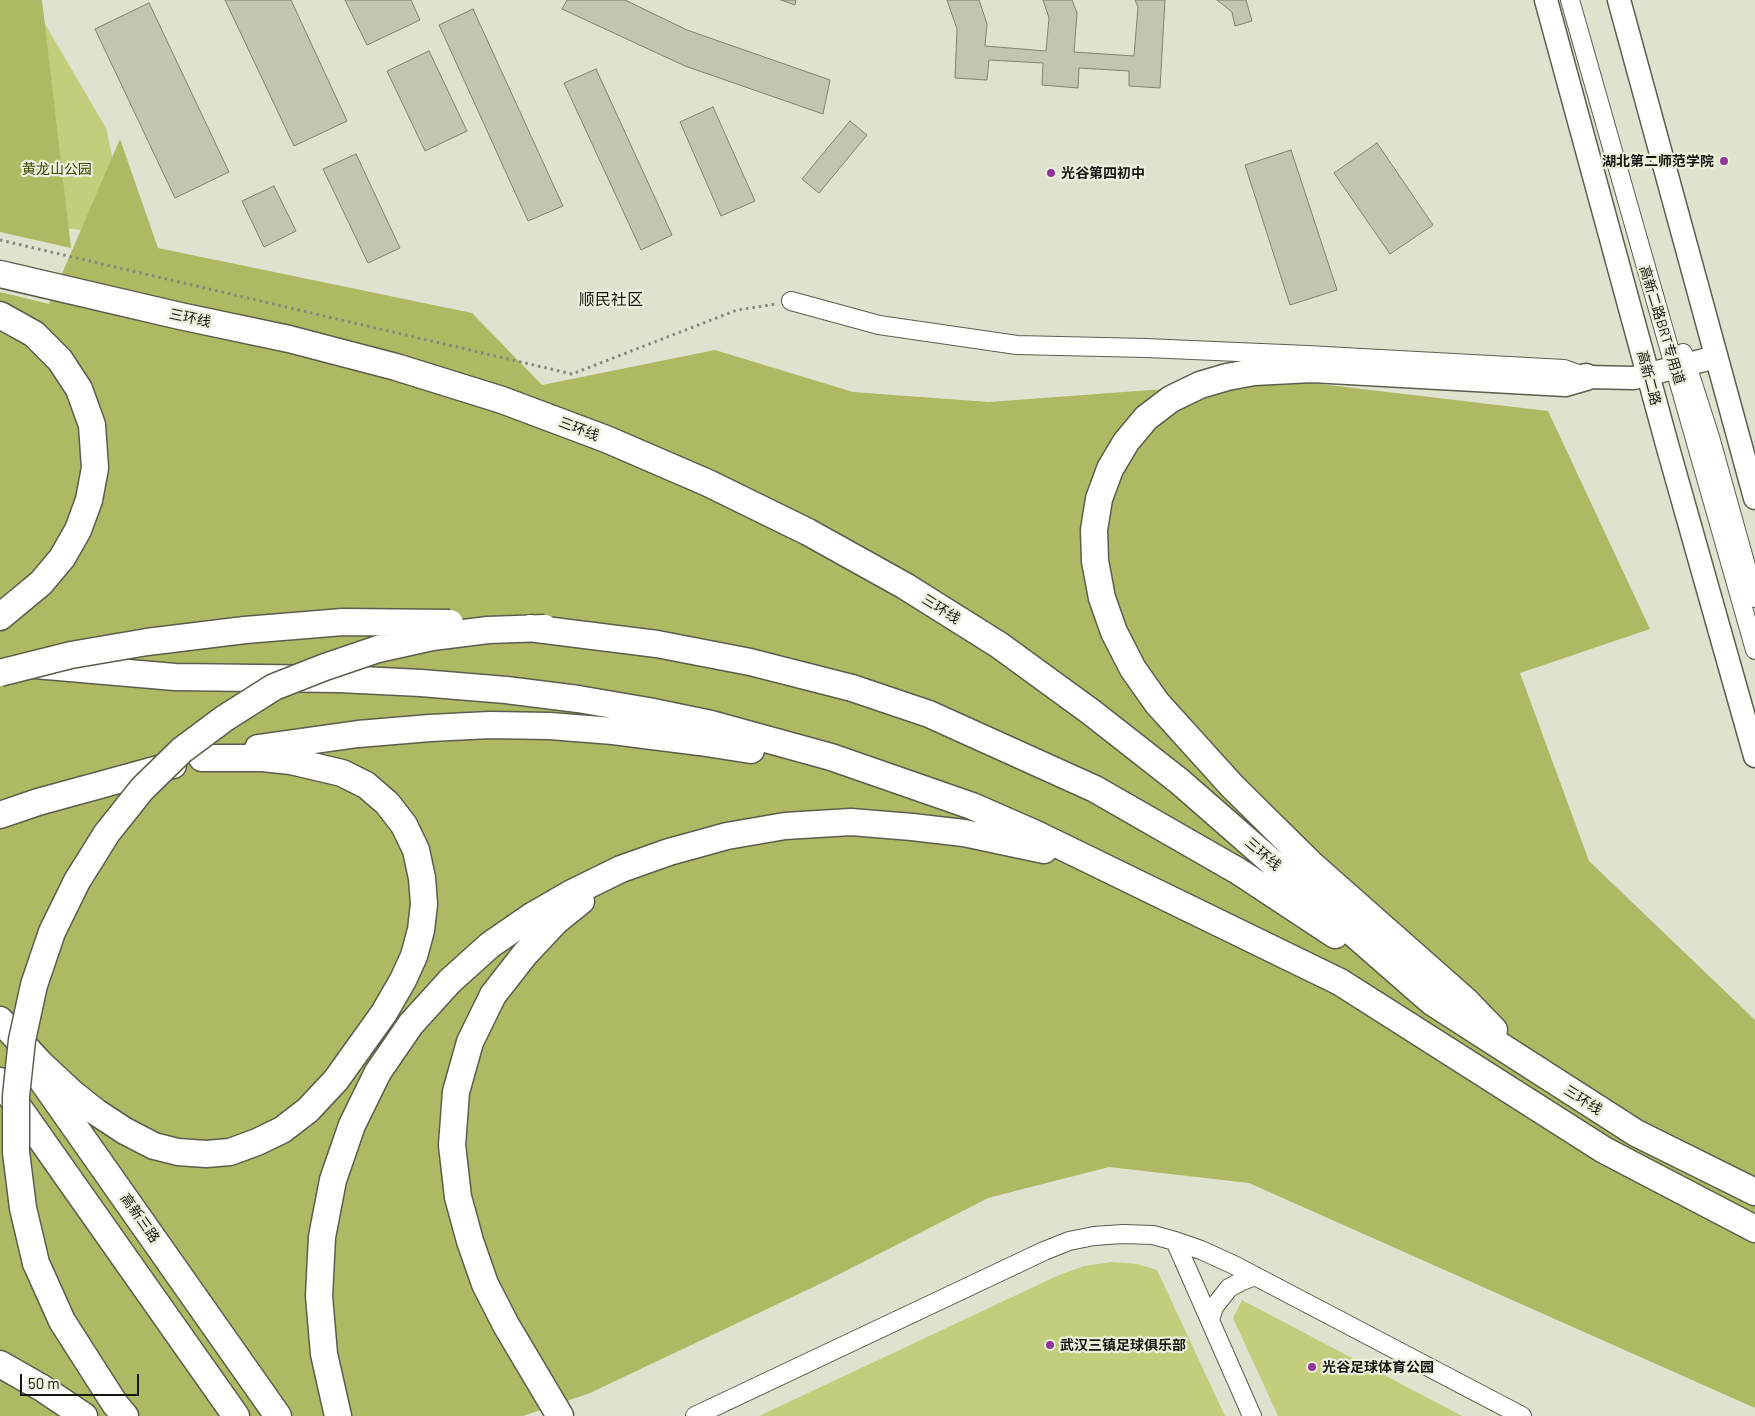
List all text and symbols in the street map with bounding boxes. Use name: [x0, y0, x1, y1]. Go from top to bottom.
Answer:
place label: 湖北第二师范学院: [1602, 153, 1714, 169]
marker: 湖北第二师范学院: [1718, 155, 1730, 167]
park label: 黄龙山公园: [22, 161, 92, 177]
place label: 光谷第四初中: [1061, 165, 1145, 181]
marker: 光谷第四初中: [1045, 167, 1057, 179]
street label: 高新二路BRT专用道: [1636, 264, 1688, 386]
district label: 顺民社区: [579, 290, 643, 310]
street label: 三环线: [168, 305, 212, 331]
street label: 高新二路: [1634, 349, 1664, 407]
street label: 三环线: [556, 414, 602, 444]
street label: 三环线: [919, 591, 963, 627]
street label: 三环线: [1242, 834, 1284, 874]
street label: 三环线: [1561, 1082, 1605, 1118]
street label: 高新三路: [117, 1190, 163, 1246]
place label: 武汉三镇足球俱乐部: [1060, 1337, 1186, 1353]
marker: 武汉三镇足球俱乐部: [1044, 1339, 1056, 1351]
place label: 光谷足球体育公园: [1322, 1359, 1434, 1375]
marker: 光谷足球体育公园: [1306, 1361, 1318, 1373]
scale bar: [22, 1364, 141, 1396]
text: 50 m: [28, 1374, 60, 1392]

